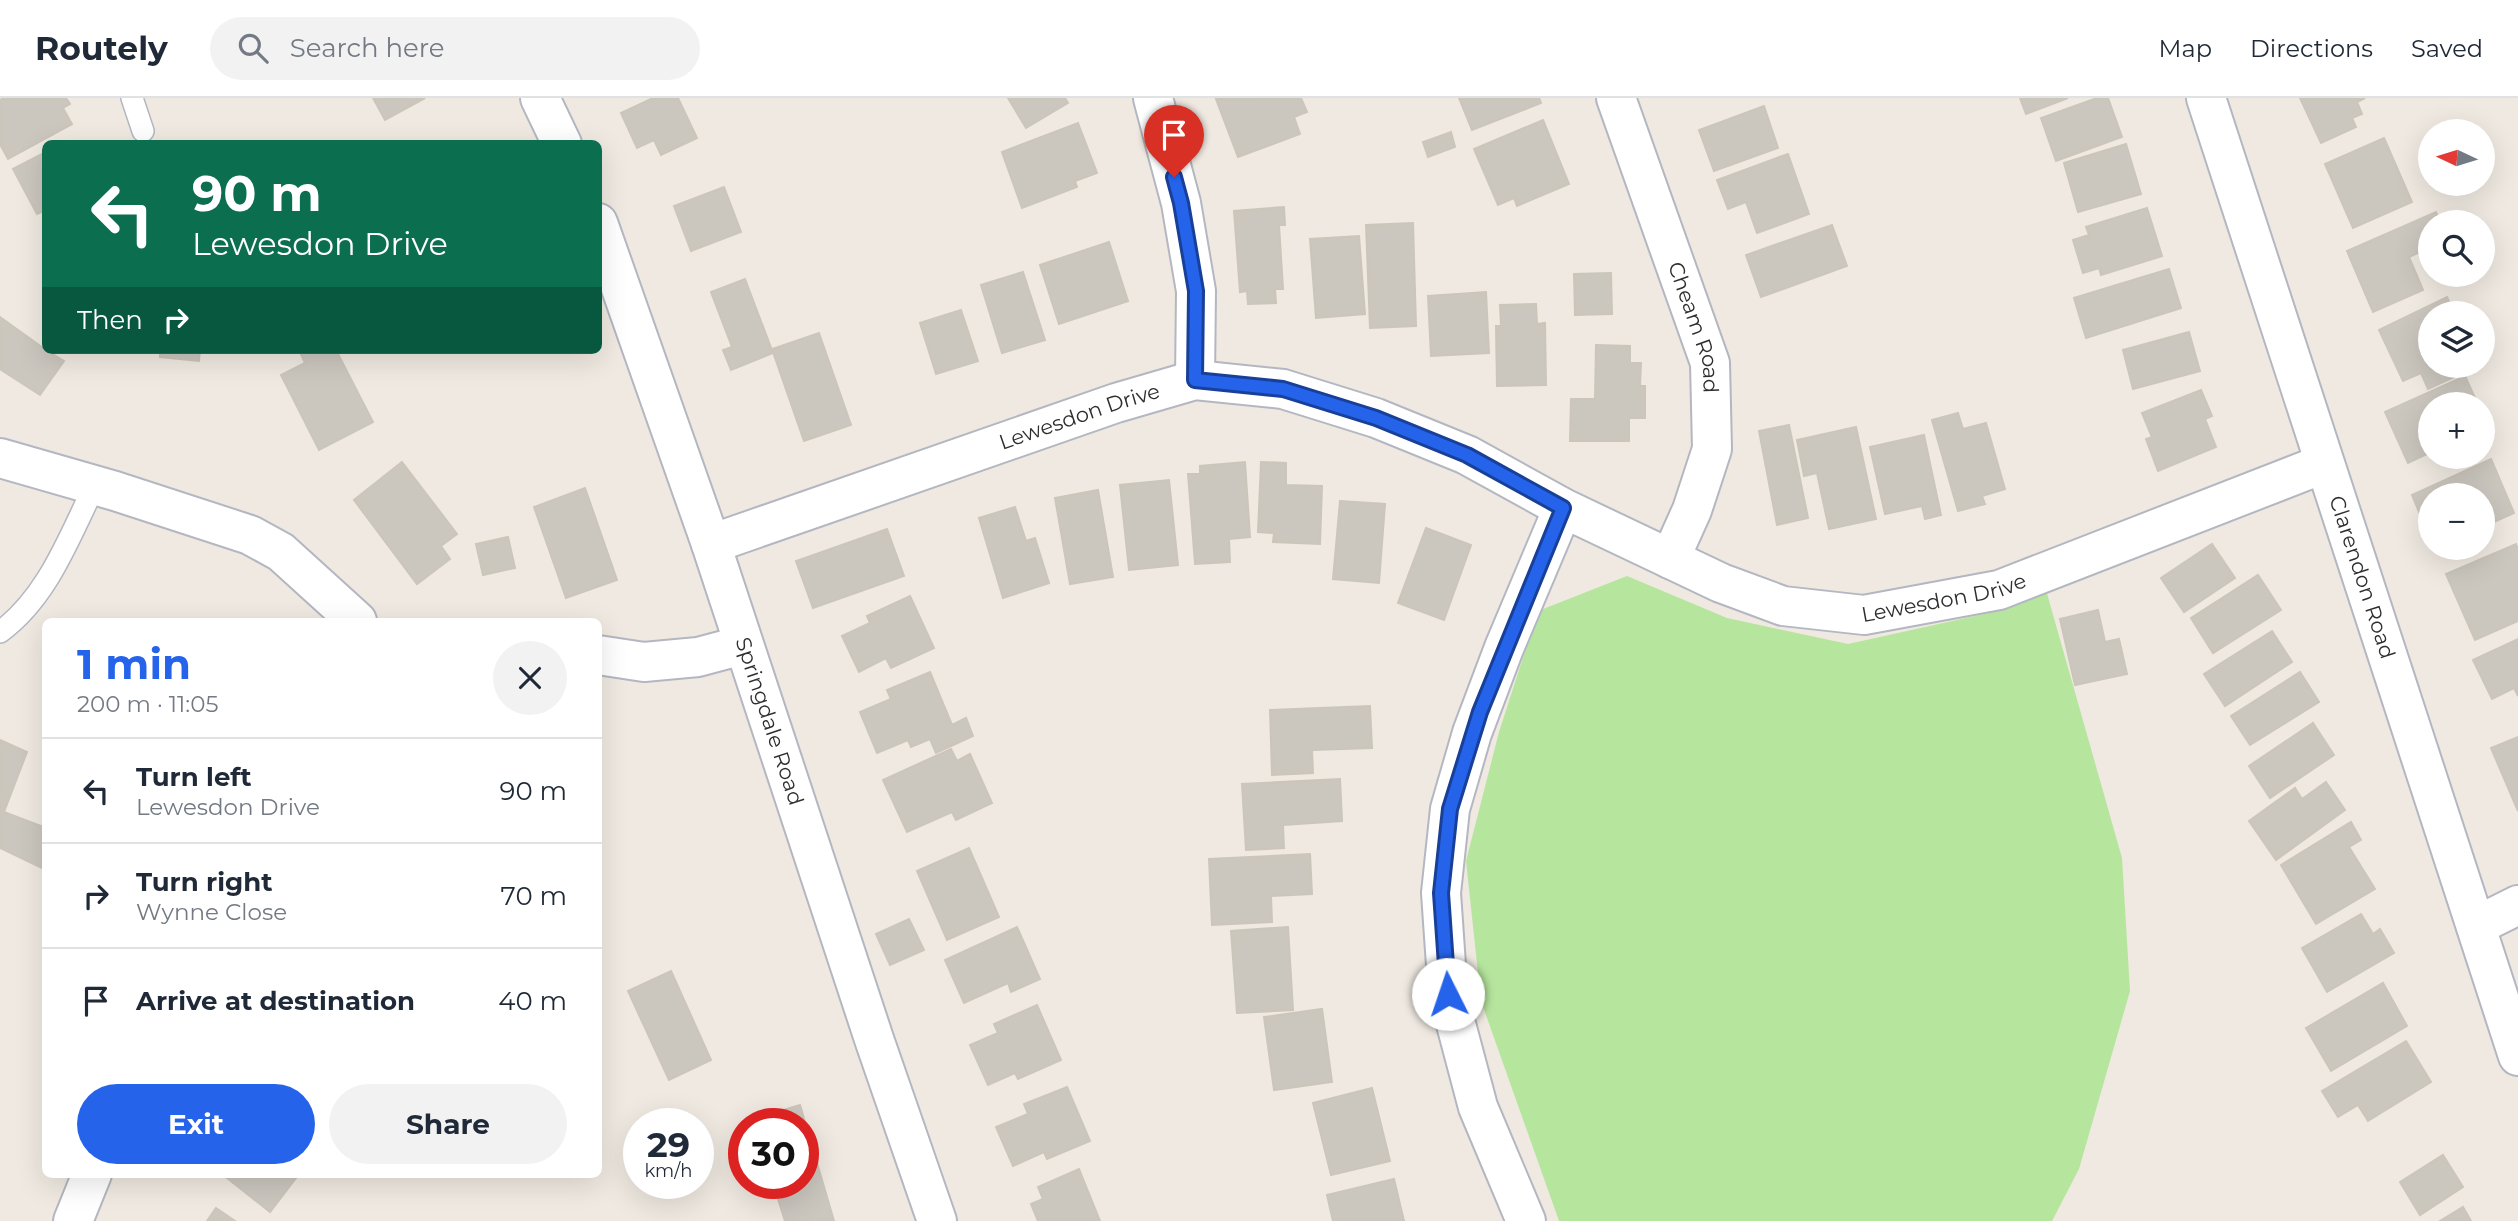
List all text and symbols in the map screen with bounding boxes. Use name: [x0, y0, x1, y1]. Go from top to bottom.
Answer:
search box: [210, 17, 700, 80]
text: Routely: [35, 28, 168, 68]
icon: search: [234, 29, 272, 67]
text: Search here: [290, 32, 445, 64]
text: Map: [2159, 34, 2212, 63]
text: Directions: [2250, 34, 2373, 63]
text: Saved: [2411, 34, 2483, 63]
pin: [1144, 105, 1204, 177]
icon: arrive: [1155, 116, 1193, 154]
north arrow: [2418, 119, 2496, 196]
map controls: [2418, 119, 2495, 560]
text: 90 m: [192, 164, 322, 223]
icon: left: [77, 168, 168, 259]
button: search: [2418, 210, 2495, 287]
text: Lewesdon Drive: [192, 224, 448, 263]
street label: Cheam Road: [1663, 258, 1724, 393]
icon: right: [157, 301, 195, 339]
button: layers: [2418, 301, 2495, 378]
text: Then: [77, 304, 143, 336]
street label: Lewesdon Drive: [996, 378, 1163, 455]
button: +: [2418, 392, 2495, 469]
button: −: [2418, 483, 2495, 560]
street label: Clarendon Road: [2324, 492, 2401, 662]
street label: Lewesdon Drive: [1859, 568, 2030, 627]
street label: Springdale Road: [731, 634, 809, 808]
text: 1 min: [77, 638, 191, 690]
button: close: [493, 641, 567, 715]
text: 200 m · 11:05: [77, 690, 218, 718]
text: Turn left: [136, 761, 252, 793]
icon: left: [77, 772, 115, 810]
text: 90 m: [500, 775, 567, 807]
text: Lewesdon Drive: [136, 793, 320, 821]
text: Turn right: [136, 866, 272, 898]
icon: right: [77, 877, 115, 915]
text: 70 m: [501, 880, 567, 912]
text: Wynne Close: [136, 898, 287, 926]
position arrow: [1411, 957, 1485, 1031]
icon: arrive: [77, 982, 115, 1020]
text: Arrive at destination: [136, 985, 415, 1017]
text: 40 m: [498, 985, 567, 1017]
button: Exit: [77, 1084, 315, 1164]
button: Share: [329, 1084, 567, 1164]
speed limit sign: 30: [728, 1108, 819, 1199]
text: 29: [647, 1123, 690, 1166]
text: km/h: [644, 1160, 693, 1182]

